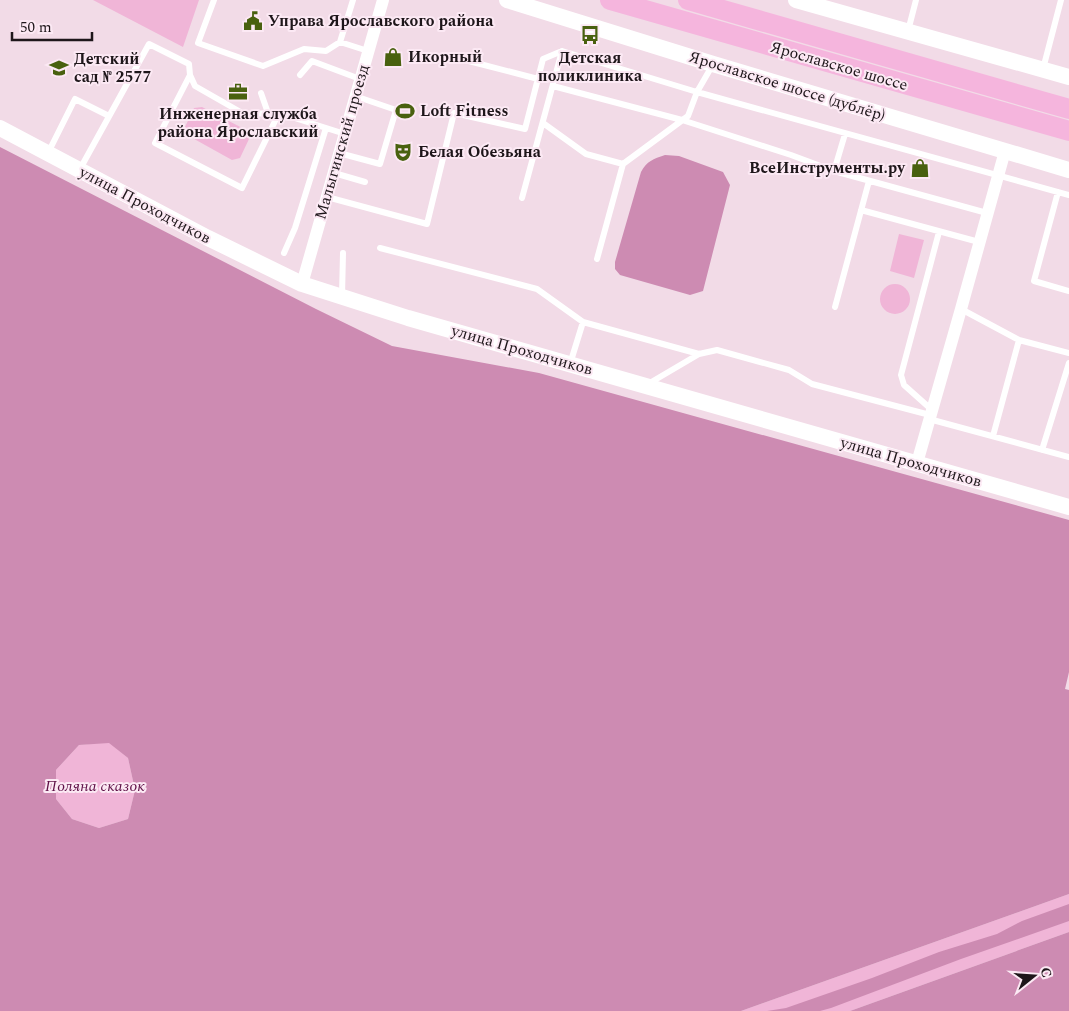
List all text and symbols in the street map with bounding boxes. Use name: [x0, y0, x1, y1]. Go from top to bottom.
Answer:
place label: Управа Ярославского района: [268, 9, 494, 33]
scale bar: [12, 10, 92, 42]
public building icon: Управа Ярославского района: [242, 10, 264, 32]
text: 50 m: [20, 16, 52, 39]
bus stop icon: Детская поликлиника: [579, 24, 601, 46]
street label: Ярославское шоссе: [767, 35, 911, 97]
place label: Икорный: [408, 45, 482, 69]
street label: Ярославское шоссе (дублёр): [686, 45, 888, 127]
shop icon: Икорный: [382, 46, 404, 68]
place label: Детская поликлиника: [538, 46, 643, 88]
place label: Детский сад № 2577: [74, 47, 152, 89]
school or university icon: Детский сад № 2577: [48, 57, 70, 79]
street label: Малыгинский проезд: [308, 62, 376, 222]
office icon: Инженерная служба района Ярославский: [227, 81, 249, 103]
place label: Loft Fitness: [420, 99, 508, 123]
sports icon: Loft Fitness: [394, 100, 416, 122]
place label: Инженерная служба района Ярославский: [157, 102, 319, 144]
place label: Белая Обезьяна: [418, 140, 542, 164]
theatre icon: Белая Обезьяна: [392, 141, 414, 163]
place label: ВсеИнструменты.ру: [749, 156, 906, 180]
shop icon: ВсеИнструменты.ру: [909, 157, 931, 179]
street label: улица Проходчиков: [74, 160, 215, 250]
street label: улица Проходчиков: [448, 318, 595, 382]
street label: улица Проходчиков: [837, 430, 984, 494]
park label: Поляна сказок: [45, 774, 145, 798]
north arrow: [1009, 951, 1059, 1001]
text: С: [1034, 965, 1057, 980]

